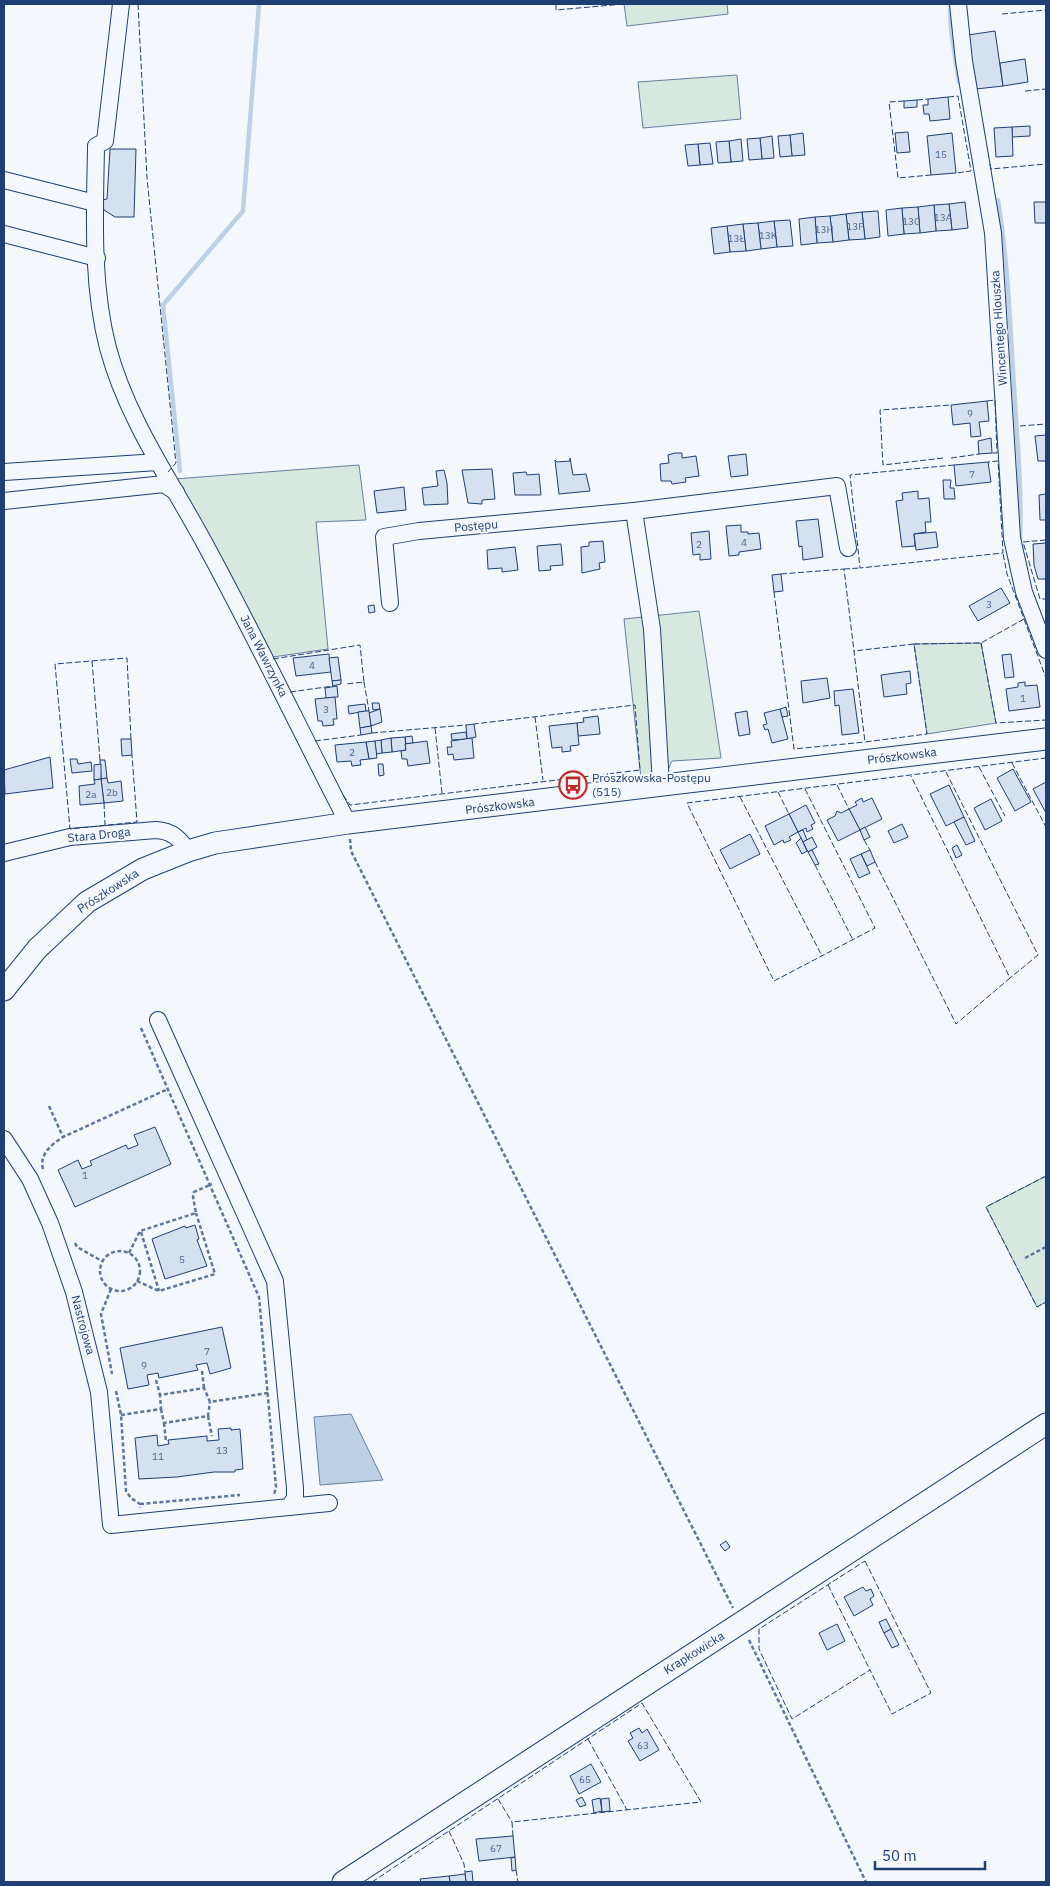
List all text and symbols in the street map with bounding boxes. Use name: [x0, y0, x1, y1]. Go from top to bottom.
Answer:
house number: 15: [935, 148, 947, 161]
house number: 13A: [934, 211, 953, 224]
house number: 13C: [902, 215, 920, 228]
house number: 13F: [846, 220, 864, 233]
house number: 13H: [814, 223, 834, 236]
house number: 13K: [759, 229, 778, 242]
house number: 13Ł: [727, 232, 745, 245]
street label: Wincentego Hlouszka: [987, 269, 1010, 386]
house number: 9: [967, 407, 973, 420]
house number: 7: [969, 468, 975, 481]
street label: Postępu: [453, 516, 499, 535]
house number: 4: [741, 536, 747, 549]
house number: 2: [696, 538, 702, 551]
house number: 3: [986, 598, 992, 611]
street label: Jana Wawrzynka: [237, 612, 292, 700]
house number: 4: [309, 659, 315, 672]
house number: 1: [1020, 692, 1026, 705]
house number: 3: [323, 703, 329, 716]
street label: Prószkowska: [866, 744, 938, 767]
house number: 2: [349, 746, 355, 759]
bus stop icon: Prószkowska-Postępu (515): [558, 770, 588, 800]
place label: Prószkowska-Postępu (515): [592, 770, 711, 799]
house number: 2b: [106, 786, 118, 799]
house number: 2a: [85, 788, 97, 801]
street label: Prószkowska: [464, 794, 536, 817]
street label: Stara Droga: [67, 824, 132, 845]
street label: Prószkowska: [74, 865, 142, 916]
house number: 1: [82, 1169, 88, 1182]
house number: 5: [179, 1253, 185, 1266]
street label: Nastrojowa: [68, 1293, 99, 1357]
house number: 7: [204, 1345, 210, 1358]
house number: 9: [141, 1359, 147, 1372]
house number: 13: [216, 1444, 228, 1457]
house number: 11: [152, 1450, 164, 1463]
street label: Krapkowicka: [661, 1628, 727, 1677]
house number: 63: [637, 1739, 649, 1752]
house number: 65: [579, 1773, 591, 1786]
scale bar: [875, 1838, 985, 1870]
house number: 67: [490, 1842, 502, 1855]
text: 50 m: [882, 1846, 917, 1865]

